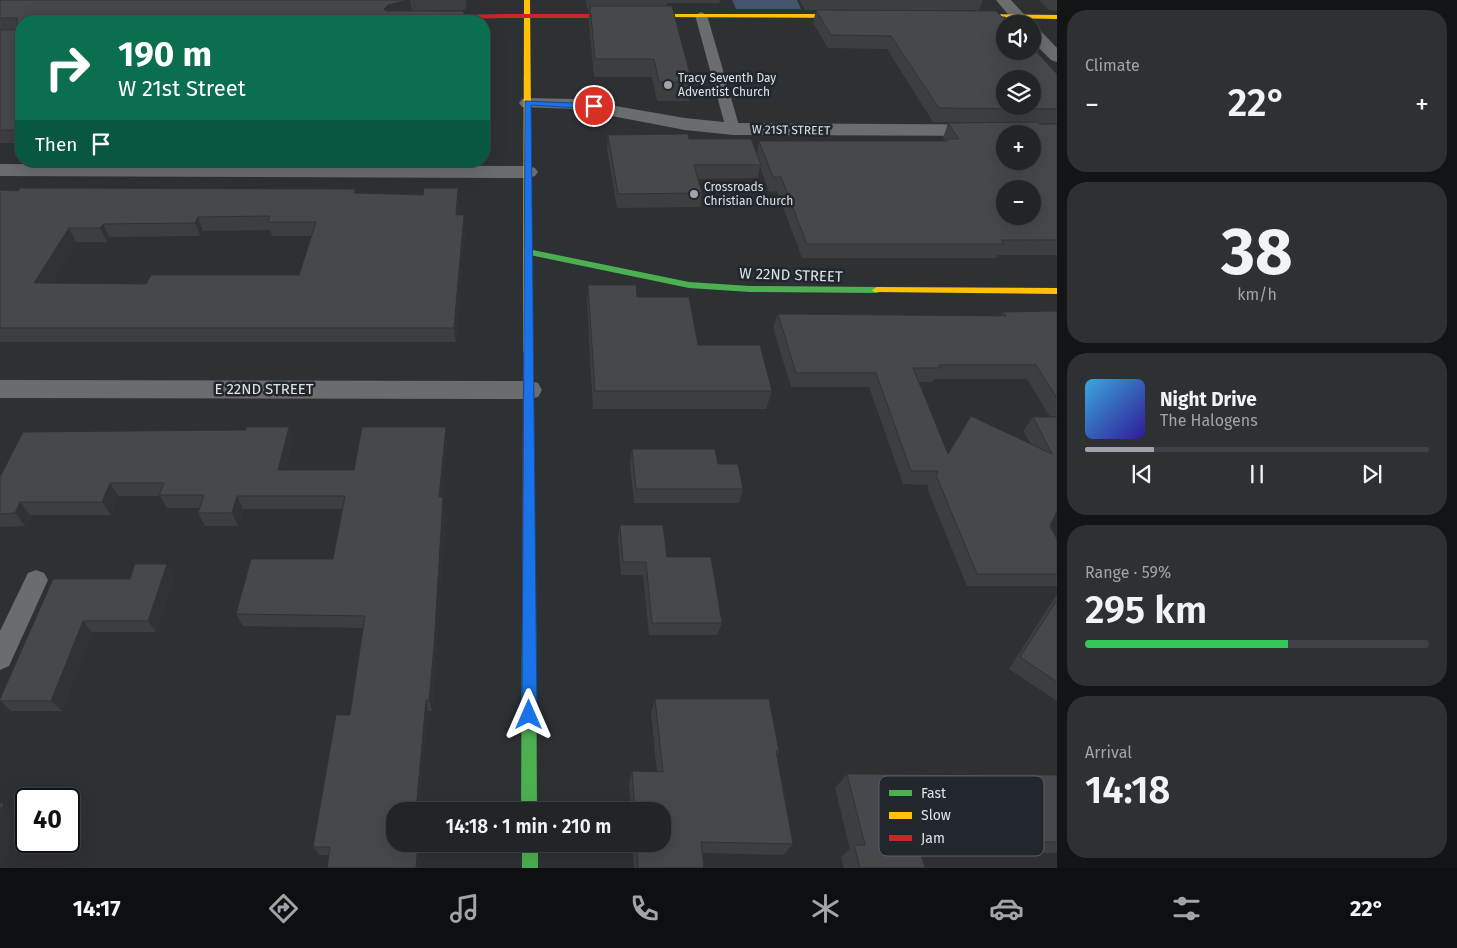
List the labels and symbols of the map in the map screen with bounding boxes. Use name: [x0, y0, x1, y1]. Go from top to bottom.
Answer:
place label: Tracy Seventh Day Adventist Church: [678, 71, 776, 99]
marker: Tracy Seventh Day Adventist Church: [662, 79, 674, 91]
pin: [573, 85, 615, 127]
street label: W 21ST STREET: [752, 122, 831, 138]
place label: Crossroads Christian Church: [704, 180, 793, 208]
marker: Crossroads Christian Church: [688, 188, 700, 200]
street label: W 22ND STREET: [739, 264, 843, 286]
street label: E 22ND STREET: [214, 380, 314, 398]
position arrow: [502, 688, 554, 740]
legend: [879, 776, 1044, 856]
text: Fast: [921, 785, 947, 802]
speed limit sign: 40: [15, 788, 80, 853]
text: Slow: [921, 807, 951, 824]
text: Jam: [921, 830, 945, 847]

